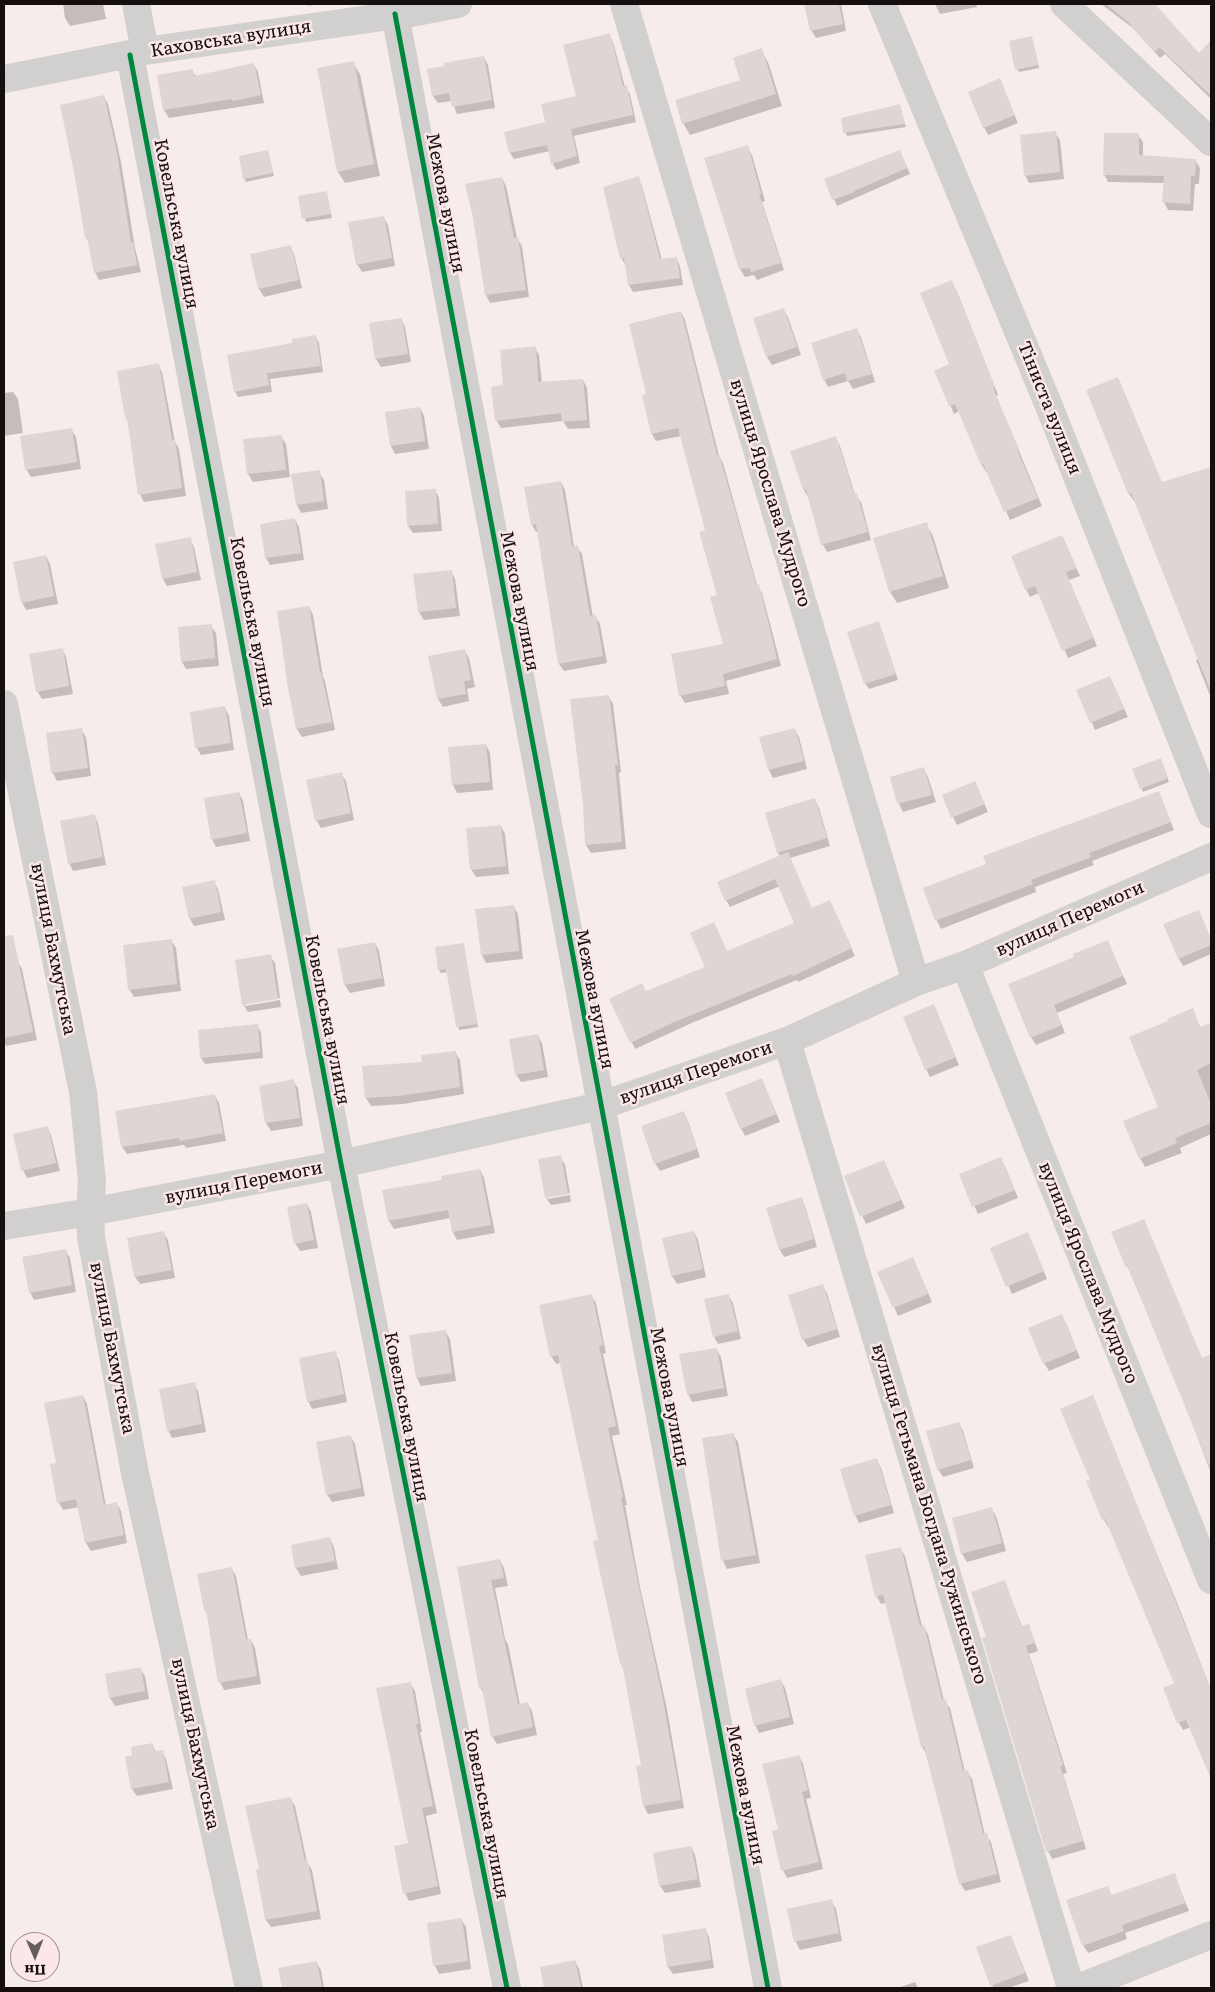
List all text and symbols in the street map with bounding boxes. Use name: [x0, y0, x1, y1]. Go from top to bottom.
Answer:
street label: Каховська вулиця: [149, 16, 313, 62]
street label: Межова вулиця: [421, 131, 469, 275]
street label: Ковельська вулиця: [149, 137, 203, 311]
street label: Тіниста вулиця: [1012, 338, 1086, 478]
street label: вулиця Ярослава Мудрого: [725, 376, 815, 610]
street label: Межова вулиця: [495, 529, 543, 673]
street label: Ковельська вулиця: [225, 535, 279, 709]
street label: вулиця Бахмутська: [26, 861, 80, 1037]
street label: вулиця Перемоги: [992, 877, 1148, 961]
street label: Межова вулиця: [570, 927, 618, 1071]
street label: Ковельська вулиця: [300, 933, 354, 1107]
street label: вулиця Перемоги: [617, 1037, 775, 1109]
street label: вулиця Перемоги: [163, 1157, 325, 1209]
street label: вулиця Ярослава Мудрого: [1034, 1159, 1142, 1387]
street label: вулиця Бахмутська: [85, 1260, 139, 1436]
street label: Межова вулиця: [645, 1325, 693, 1469]
street label: Ковельська вулиця: [379, 1330, 433, 1504]
street label: вулиця Гетьмана Богдана Ружинського: [867, 1341, 991, 1687]
street label: вулиця Бахмутська: [166, 1656, 224, 1832]
street label: Межова вулиця: [721, 1723, 769, 1867]
street label: Ковельська вулиця: [459, 1727, 513, 1901]
north arrow: [10, 1932, 60, 1982]
text: Пн: [24, 1961, 46, 1981]

